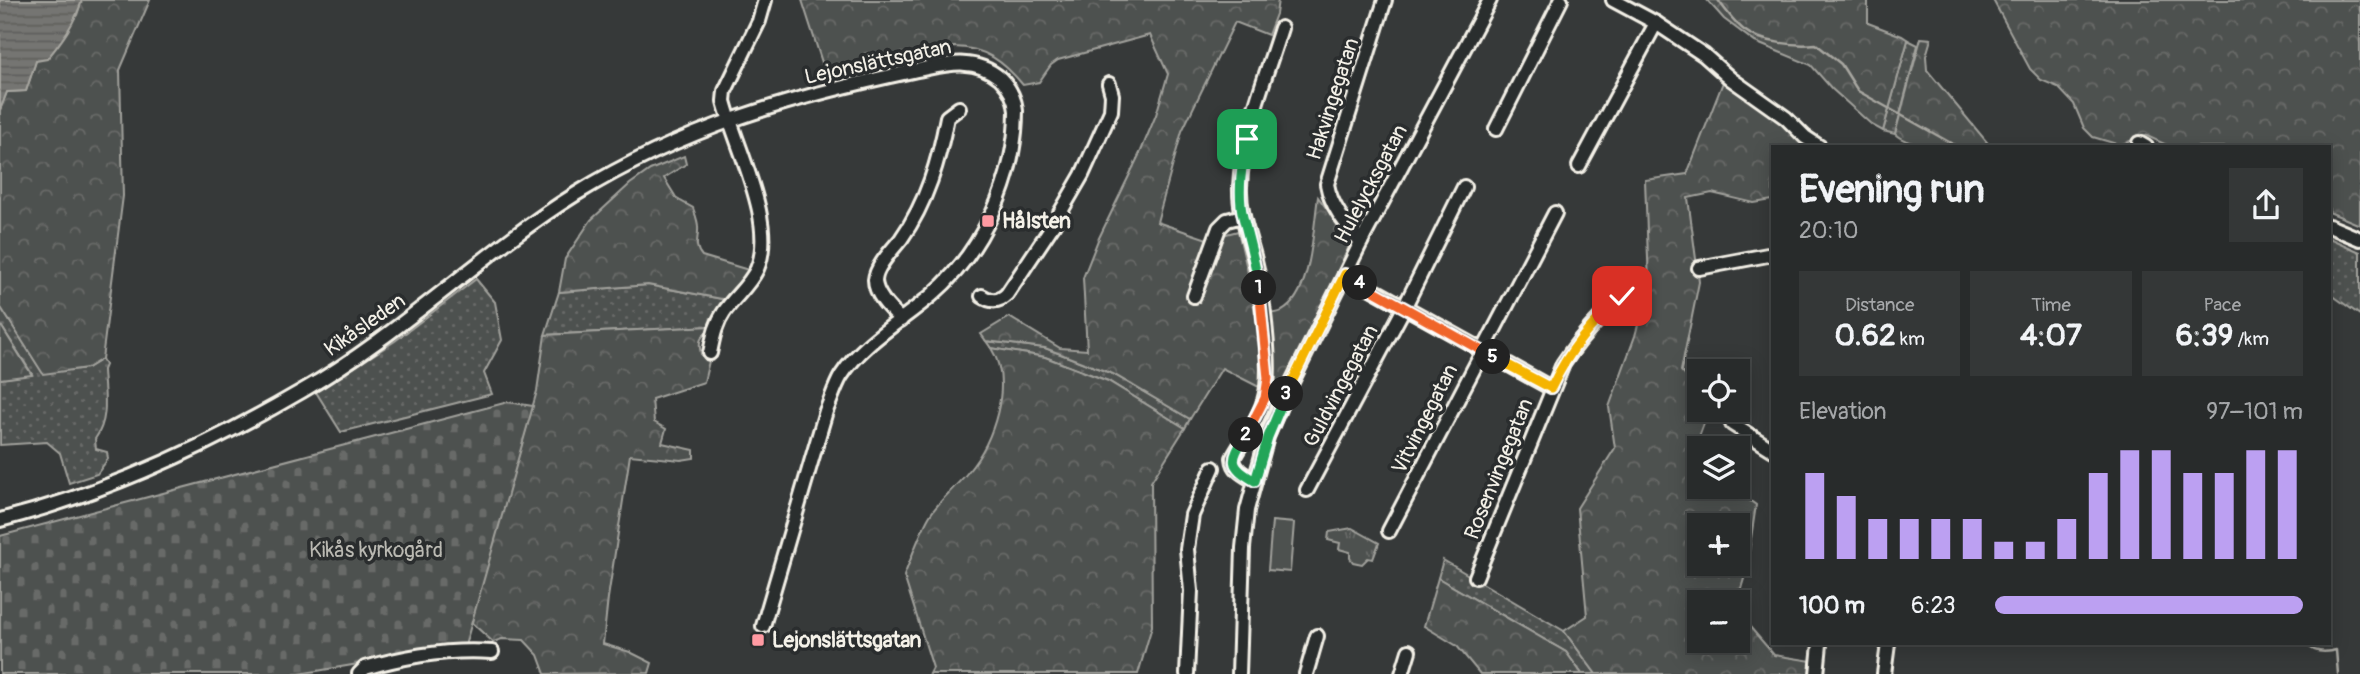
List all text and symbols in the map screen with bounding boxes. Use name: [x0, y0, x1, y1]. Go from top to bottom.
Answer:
street label: Lejonslättsgatan: [802, 33, 954, 91]
street label: Hakvingegatan: [1301, 35, 1365, 163]
pin: [1217, 109, 1277, 169]
icon: arrive: [1228, 120, 1266, 158]
street label: Hulelycksgatan: [1328, 120, 1414, 248]
text: Evening run: [1799, 166, 1985, 214]
button: share: [2229, 168, 2303, 242]
place label: Hålsten: [1002, 208, 1071, 235]
marker: Hålsten: [980, 213, 996, 229]
text: 20:10: [1799, 216, 1858, 245]
pin: 4: [1342, 266, 1378, 300]
pin: [1592, 266, 1652, 326]
pin: 1: [1242, 270, 1276, 306]
text: 4: [1354, 270, 1365, 294]
text: 1: [1255, 275, 1262, 299]
icon: check: [1603, 277, 1641, 315]
street label: Kikåsleden: [319, 287, 411, 363]
text: Distance: [1845, 293, 1914, 317]
text: Time: [2031, 293, 2071, 317]
text: Pace: [2204, 293, 2241, 317]
text: 0.62: [1835, 317, 1896, 354]
text: 4:07: [2020, 317, 2082, 354]
text: 6:39: [2176, 317, 2233, 354]
street label: Guldvingegatan: [1297, 320, 1385, 452]
text: km: [1896, 327, 1925, 351]
text: /km: [2233, 327, 2269, 351]
pin: 5: [1476, 340, 1510, 374]
text: 5: [1487, 344, 1498, 368]
map controls: [1687, 359, 1750, 653]
button: locate: [1687, 359, 1750, 422]
street label: Vitvingegatan: [1386, 360, 1464, 478]
pin: 3: [1268, 376, 1304, 412]
text: 3: [1280, 381, 1291, 405]
street label: Rosenvingegatan: [1458, 395, 1540, 543]
text: Elevation: [1799, 397, 1887, 426]
text: 97–101 m: [2206, 397, 2303, 426]
pin: 2: [1228, 418, 1264, 452]
text: 2: [1240, 422, 1251, 446]
button: layers: [1687, 436, 1750, 499]
button: +: [1687, 513, 1750, 576]
park label: Kikås kyrkogård: [309, 537, 443, 564]
button: −: [1687, 590, 1750, 653]
text: 100 m: [1799, 591, 1865, 620]
text: 6:23: [1911, 591, 1956, 620]
place label: Lejonslättsgatan: [772, 627, 922, 654]
marker: Lejonslättsgatan: [750, 632, 766, 648]

